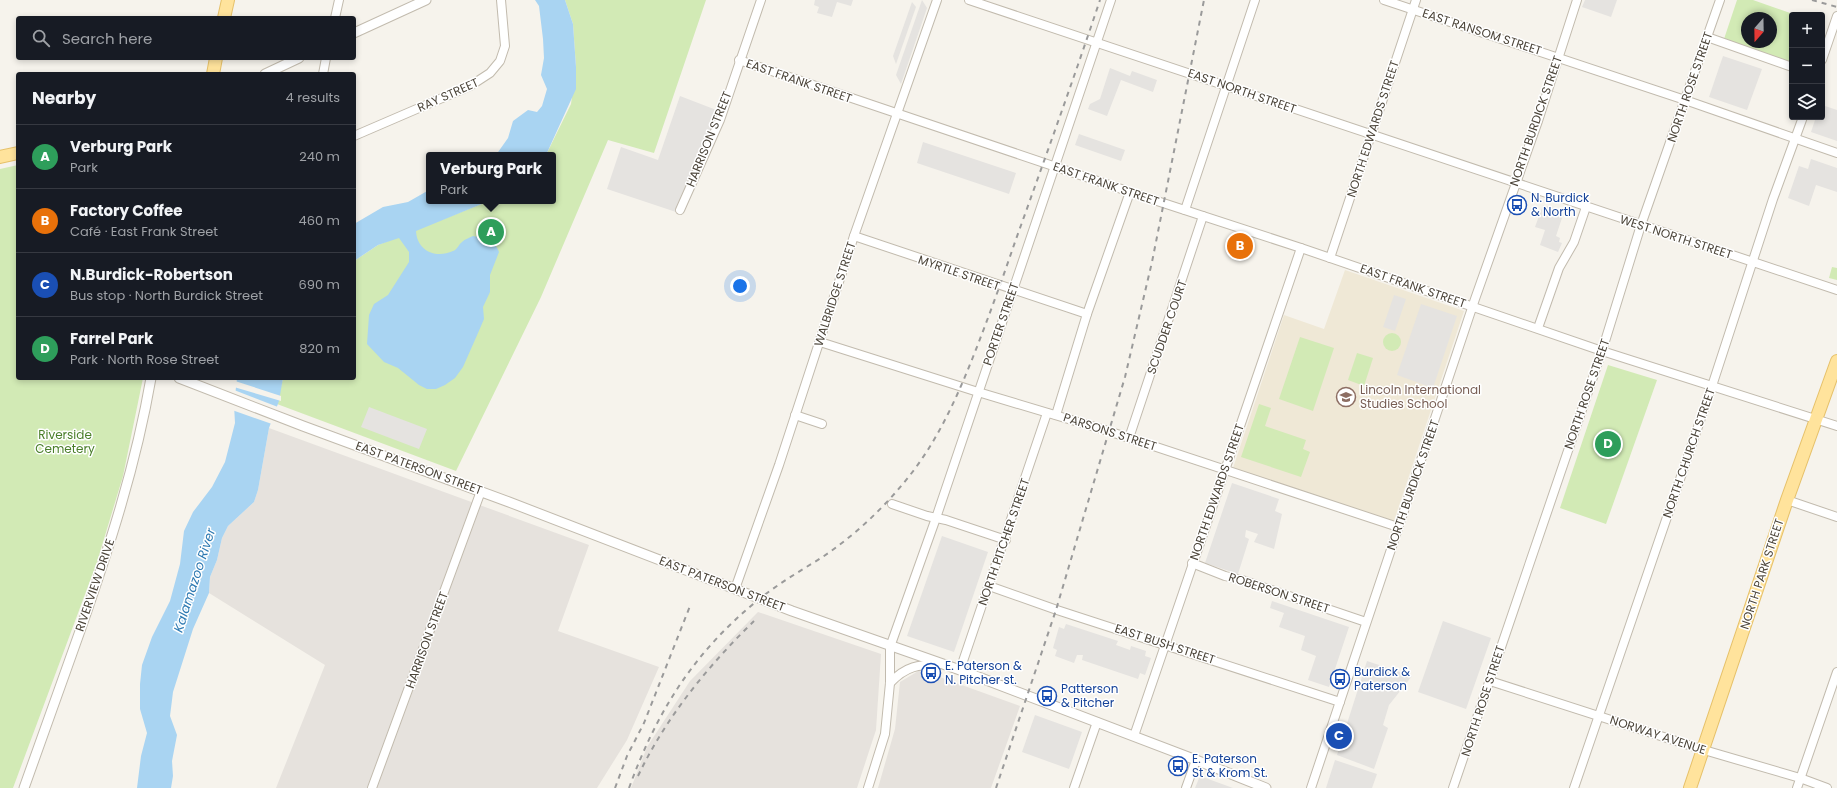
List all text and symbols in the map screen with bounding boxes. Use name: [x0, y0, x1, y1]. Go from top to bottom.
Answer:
street label: EAST RANSOM STREET: [1420, 4, 1544, 59]
north arrow: [1741, 12, 1777, 48]
map controls: [1789, 12, 1825, 120]
button: +: [1789, 12, 1825, 48]
search box: [16, 16, 356, 60]
icon: search: [30, 27, 52, 49]
text: Search here: [62, 28, 152, 49]
street label: NORTH ROSE STREET: [1663, 29, 1717, 144]
button: −: [1789, 48, 1825, 84]
street label: NORTH BURDICK STREET: [1505, 53, 1566, 188]
street label: EAST FRANK STREET: [744, 54, 855, 107]
street label: NORTH EDWARDS STREET: [1342, 58, 1403, 200]
street label: EAST NORTH STREET: [1186, 64, 1299, 117]
street label: RAY STREET: [415, 73, 482, 116]
button: layers: [1789, 84, 1825, 120]
text: Nearby: [32, 86, 96, 110]
text: 4 results: [286, 88, 340, 107]
street label: HARRISON STREET: [682, 88, 736, 189]
text: Verburg Park: [70, 136, 172, 157]
text: A: [40, 147, 50, 166]
text: 240 m: [299, 147, 340, 166]
popup: [426, 152, 556, 204]
street label: EAST FRANK STREET: [1051, 157, 1162, 210]
text: Park: [70, 158, 98, 177]
text: Verburg Park: [440, 158, 542, 179]
text: Park: [440, 180, 468, 199]
place label: N. Burdick & North: [1531, 189, 1590, 220]
bus stop icon: N. Burdick & North: [1506, 194, 1528, 216]
text: Factory Coffee: [70, 200, 182, 221]
street label: WEST NORTH STREET: [1618, 210, 1735, 263]
text: B: [41, 211, 49, 230]
text: 460 m: [299, 211, 340, 230]
pin: A: [478, 217, 504, 247]
text: Café · East Frank Street: [70, 222, 218, 241]
pin: B: [1227, 231, 1253, 261]
street label: WALBRIDGE STREET: [810, 239, 860, 348]
street label: MYRTLE STREET: [916, 251, 1003, 295]
street label: EAST FRANK STREET: [1358, 259, 1469, 312]
text: N.Burdick-Robertson: [70, 264, 233, 285]
text: C: [40, 275, 50, 294]
text: 690 m: [299, 275, 340, 294]
your location: [730, 276, 750, 296]
street label: SCUDDER COURT: [1142, 277, 1191, 376]
street label: PORTER STREET: [978, 280, 1023, 367]
text: Bus stop · North Burdick Street: [70, 286, 263, 305]
text: Farrel Park: [70, 328, 153, 349]
street label: NORTH ROSE STREET: [1560, 336, 1614, 451]
text: D: [40, 339, 50, 358]
text: 820 m: [299, 339, 340, 358]
text: Park · North Rose Street: [70, 350, 219, 369]
place label: Lincoln International Studies School: [1360, 381, 1481, 412]
street label: NORTH CHURCH STREET: [1658, 385, 1719, 520]
school or university icon: Lincoln International Studies School: [1335, 386, 1357, 408]
street label: PARSONS STREET: [1061, 408, 1159, 455]
street label: NORTH BURDICK STREET: [1382, 417, 1443, 552]
street label: NORTH EDWARDS STREET: [1185, 421, 1248, 562]
park label: Riverside Cemetery: [35, 426, 95, 457]
pin: D: [1595, 429, 1621, 459]
street label: EAST PATERSON STREET: [353, 437, 485, 499]
street label: NORTH PITCHER STREET: [974, 476, 1033, 608]
street label: NORTH PARK STREET: [1736, 516, 1788, 631]
water label: Kalamazoo River: [169, 525, 221, 635]
street label: RIVERVIEW DRIVE: [71, 536, 118, 633]
street label: EAST PATERSON STREET: [657, 552, 788, 616]
street label: ROBERSON STREET: [1226, 568, 1332, 617]
street label: HARRISON STREET: [401, 589, 452, 691]
street label: EAST BUSH STREET: [1113, 619, 1218, 668]
street label: NORTH ROSE STREET: [1457, 643, 1509, 759]
place label: E. Paterson & N. Pitcher st.: [945, 657, 1022, 688]
bus stop icon: E. Paterson & N. Pitcher st.: [920, 662, 942, 684]
place label: Burdick & Paterson: [1354, 663, 1410, 694]
bus stop icon: Burdick & Paterson: [1329, 668, 1351, 690]
place label: Patterson & Pitcher: [1061, 680, 1118, 711]
bus stop icon: Patterson & Pitcher: [1036, 685, 1058, 707]
street label: NORWAY AVENUE: [1608, 711, 1708, 758]
pin: C: [1326, 721, 1352, 751]
place label: E. Paterson St & Krom St.: [1192, 750, 1268, 781]
bus stop icon: E. Paterson St & Krom St.: [1167, 755, 1189, 777]

